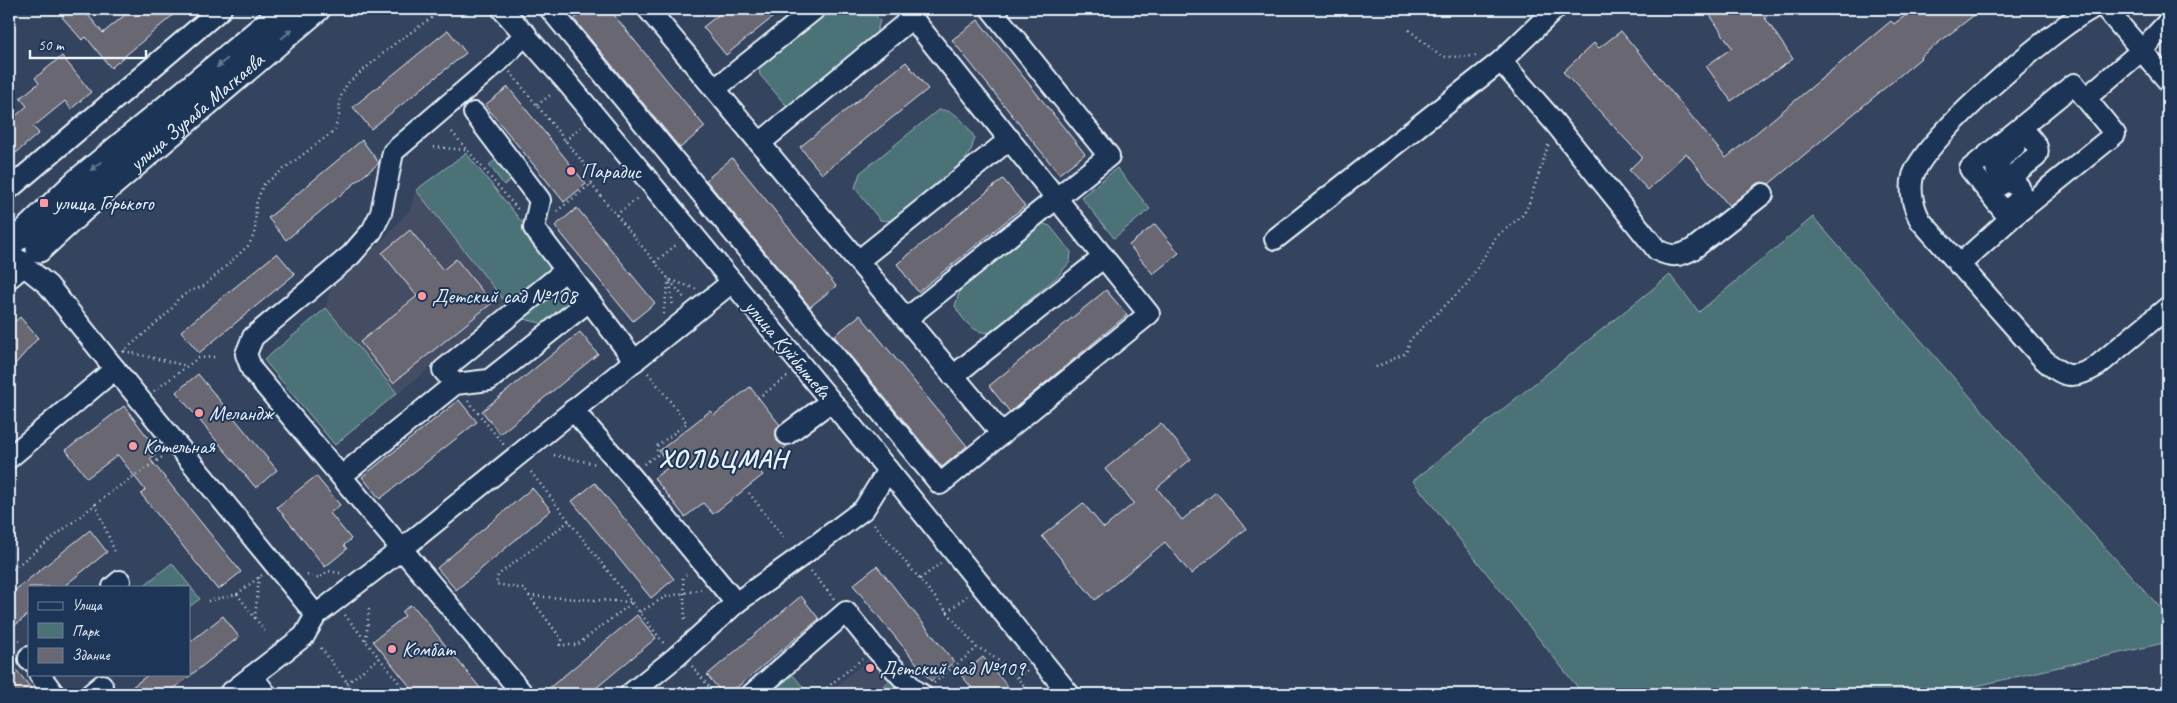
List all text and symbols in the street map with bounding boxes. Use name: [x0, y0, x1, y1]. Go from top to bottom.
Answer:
scale bar: [30, 28, 146, 60]
one-way arrow: [281, 28, 294, 39]
text: 50 m: [38, 36, 65, 55]
street label: улица Зураба Магкаева: [122, 46, 271, 178]
one-way arrow: [216, 57, 229, 68]
place label: Парадис: [581, 158, 642, 184]
one-way arrow: [90, 160, 103, 171]
marker: Парадис: [565, 165, 577, 177]
place label: улица Горького: [52, 190, 155, 216]
marker: улица Горького: [38, 197, 50, 209]
place label: Детский сад №108: [432, 283, 579, 309]
marker: Детский сад №108: [416, 290, 428, 302]
street label: улица Куйбышева: [738, 293, 838, 405]
place label: Меландж: [209, 400, 275, 426]
marker: Меландж: [193, 407, 205, 419]
place label: Котельная: [143, 433, 216, 459]
marker: Котельная: [127, 440, 139, 452]
district label: ХОЛЬЦМАН: [659, 442, 791, 475]
legend: [28, 586, 190, 676]
text: Улица: [72, 596, 103, 615]
text: Парк: [72, 622, 100, 641]
place label: Комбат: [402, 636, 457, 662]
marker: Комбат: [386, 643, 398, 655]
text: Здание: [72, 646, 111, 665]
place label: Детский сад №109: [880, 655, 1026, 681]
marker: Детский сад №109: [864, 662, 876, 674]

